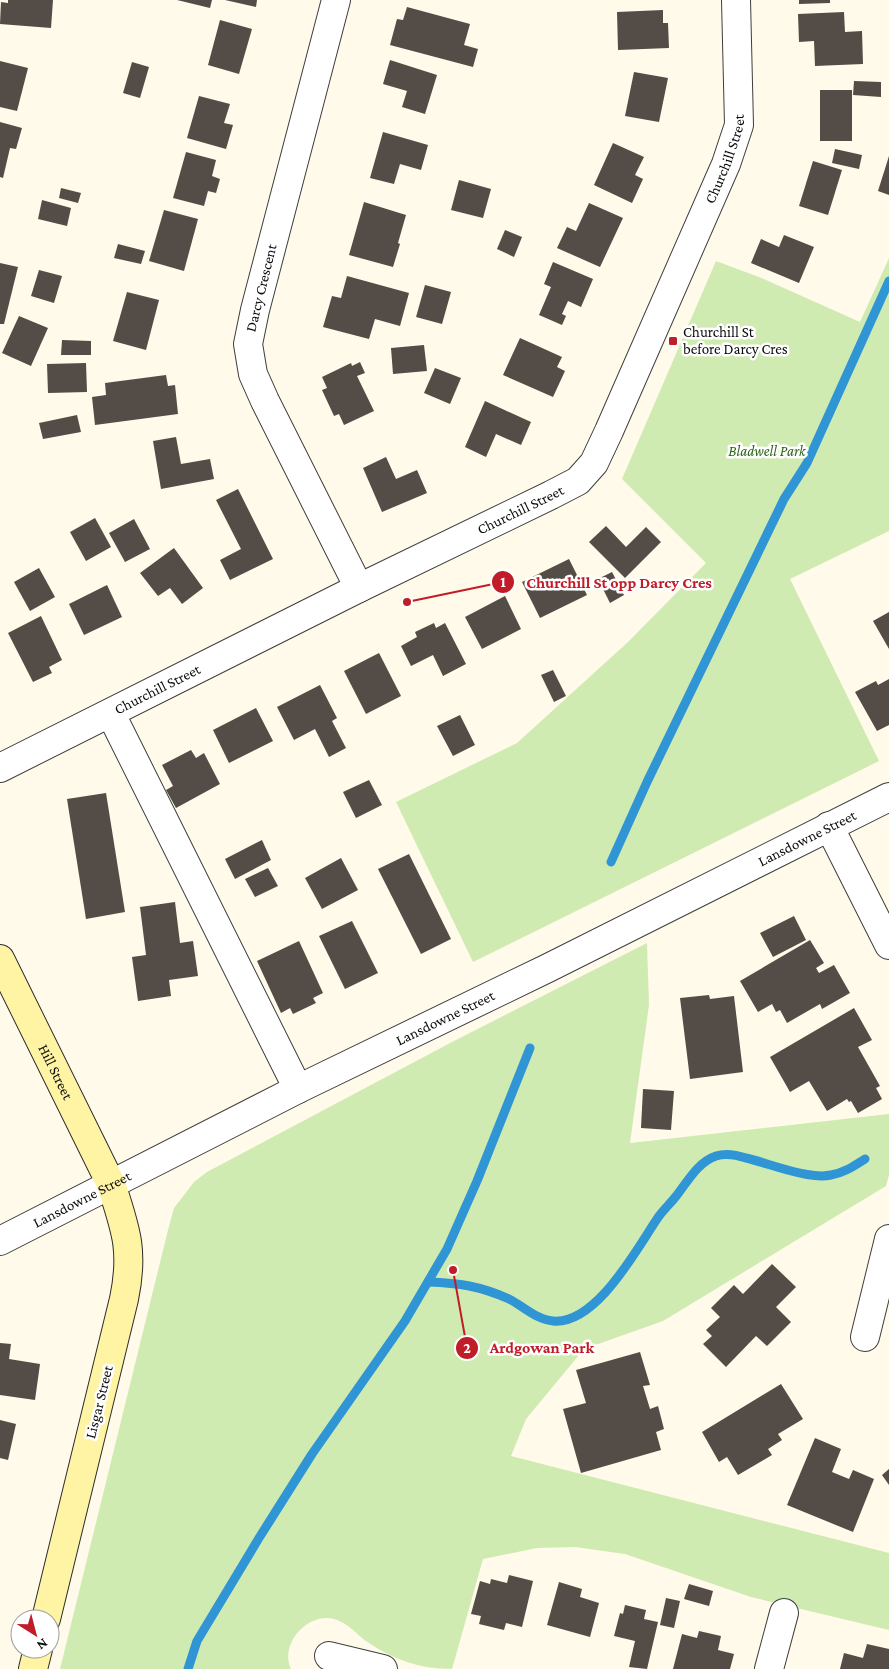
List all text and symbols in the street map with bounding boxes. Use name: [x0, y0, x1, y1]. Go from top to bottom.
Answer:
street label: Churchill Street: [702, 113, 747, 206]
street label: Darcy Crescent: [242, 241, 281, 334]
place label: Churchill St before Darcy Cres: [683, 324, 788, 358]
marker: Churchill St before Darcy Cres: [667, 335, 679, 347]
park label: Bladwell Park: [728, 443, 807, 459]
street label: Churchill Street: [475, 481, 567, 537]
callout: Churchill St opp Darcy Cres: [491, 567, 722, 598]
text: 1: [500, 574, 506, 590]
text: Churchill St opp Darcy Cres: [526, 574, 712, 591]
street label: Churchill Street: [112, 660, 204, 717]
street label: Lansdowne Street: [755, 806, 860, 869]
street label: Lansdowne Street: [393, 987, 498, 1048]
street label: Hill Street: [35, 1042, 77, 1103]
street label: Lansdowne Street: [30, 1167, 134, 1231]
callout: Ardgowan Park: [454, 1332, 604, 1363]
text: Ardgowan Park: [489, 1339, 595, 1356]
text: 2: [463, 1340, 471, 1356]
street label: Lisgar Street: [82, 1363, 117, 1440]
north arrow: [10, 1609, 60, 1659]
text: N: [34, 1635, 51, 1654]

